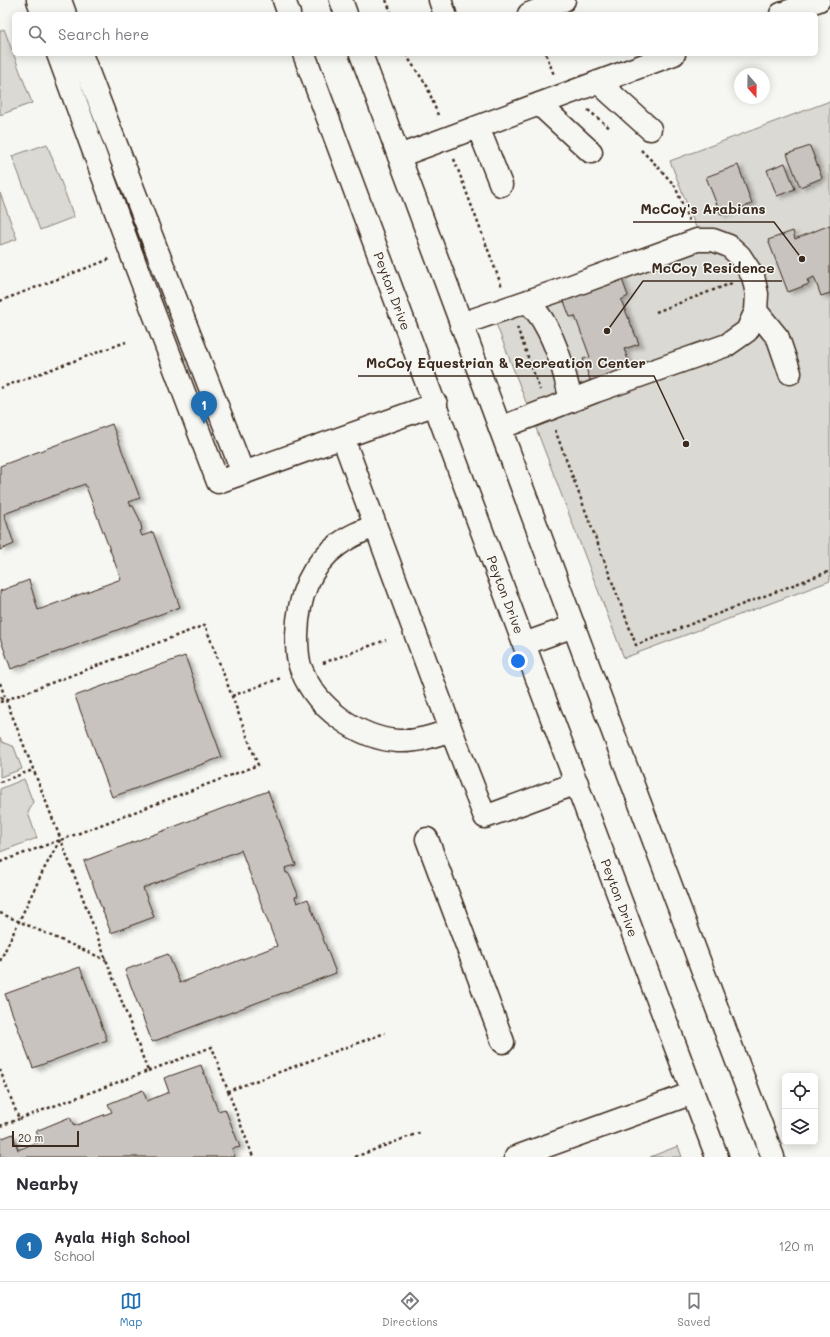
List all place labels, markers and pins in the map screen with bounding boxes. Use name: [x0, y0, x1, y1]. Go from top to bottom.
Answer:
callout: McCoy's Arabians: [633, 196, 774, 222]
callout: McCoy Residence: [643, 255, 782, 281]
callout: McCoy Equestrian & Recreation Center: [358, 350, 654, 376]
pin: 1: [191, 391, 217, 424]

